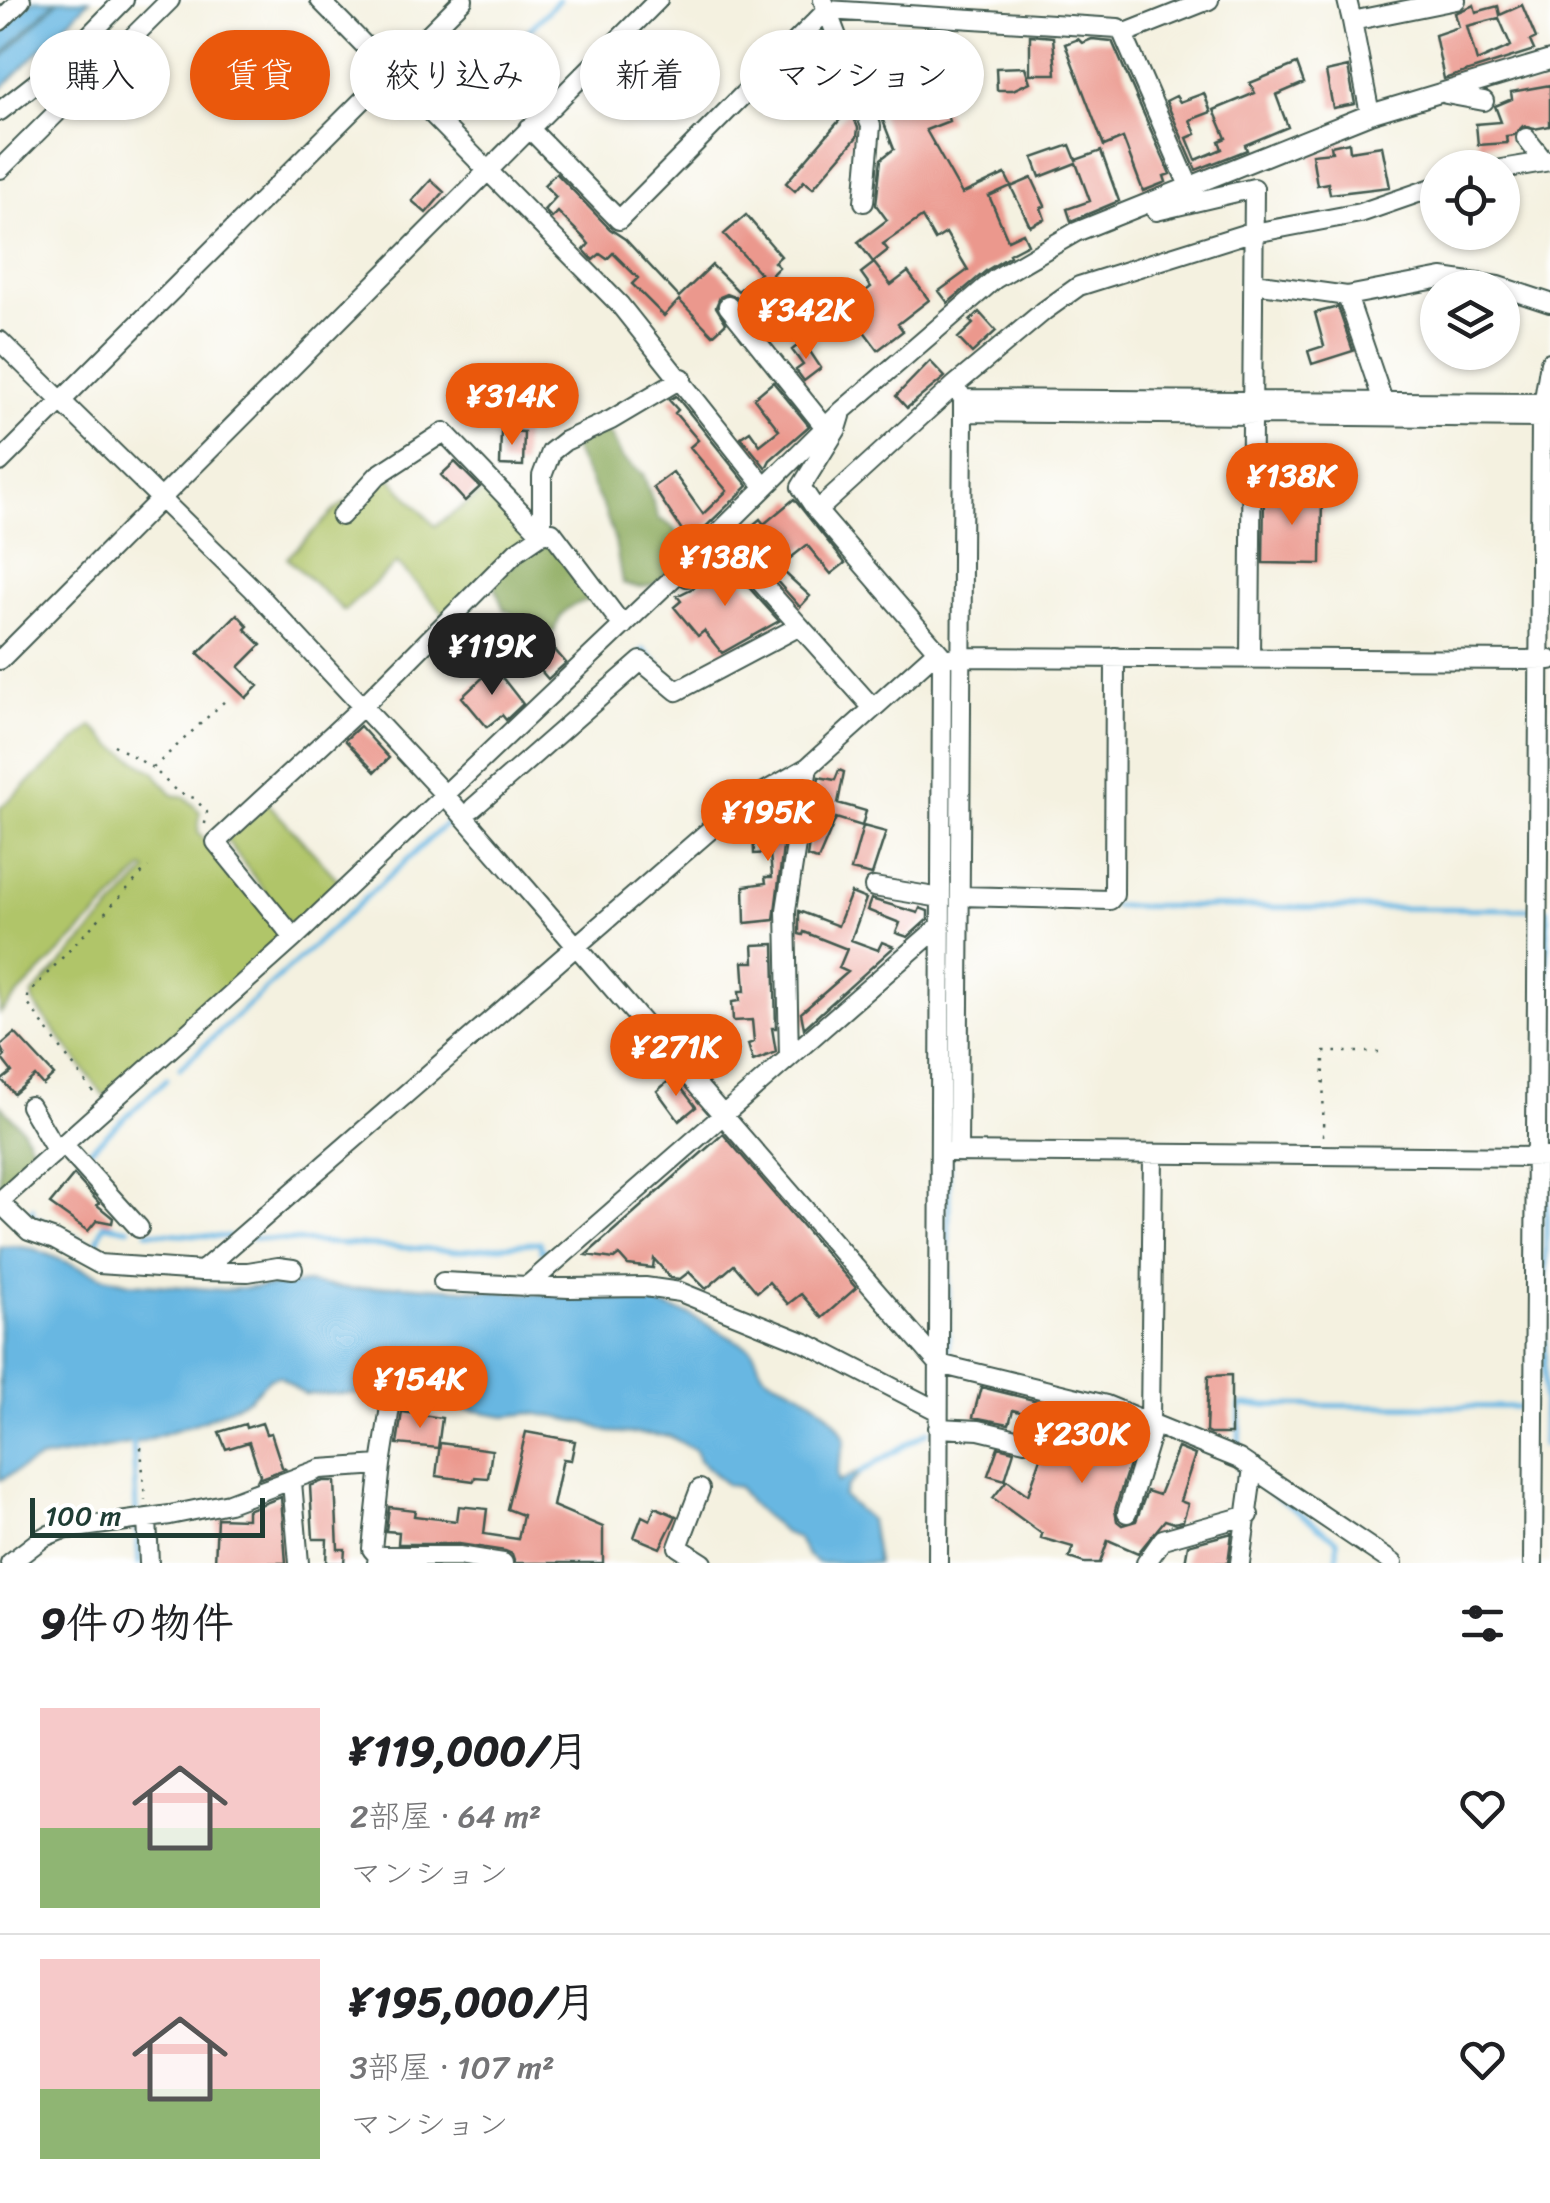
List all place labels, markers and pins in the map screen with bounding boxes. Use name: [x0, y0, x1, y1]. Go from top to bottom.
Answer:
pin: ¥342K: [736, 277, 876, 362]
pin: ¥314K: [442, 363, 582, 448]
pin: ¥138K: [1222, 443, 1362, 528]
pin: ¥138K: [655, 524, 795, 609]
pin: ¥119K: [422, 613, 562, 698]
pin: ¥195K: [698, 779, 838, 864]
pin: ¥271K: [606, 1014, 746, 1099]
pin: ¥154K: [350, 1346, 490, 1431]
pin: ¥230K: [1012, 1401, 1152, 1486]

